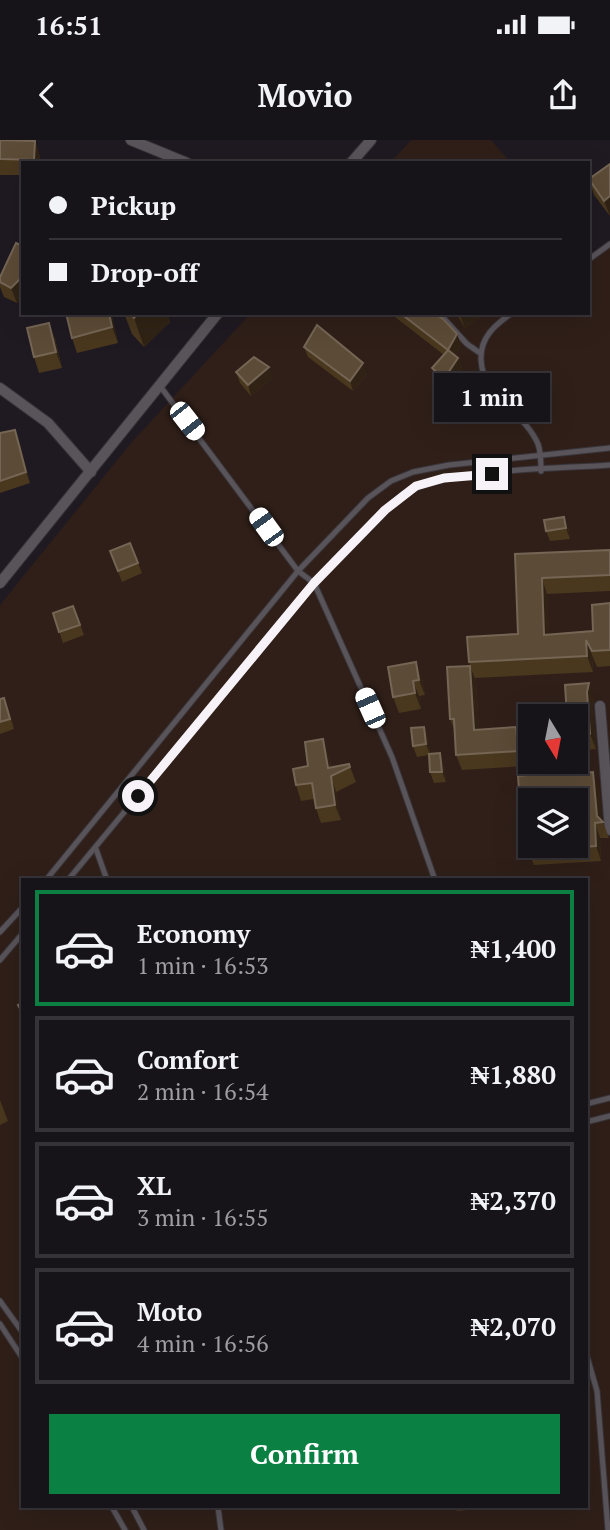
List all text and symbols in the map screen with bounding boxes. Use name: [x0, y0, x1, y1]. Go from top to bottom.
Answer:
text: 16:51: [35, 8, 103, 42]
text: Movio: [257, 74, 353, 116]
icon: back: [28, 76, 66, 114]
icon: share: [544, 76, 582, 114]
text: Pickup: [91, 188, 176, 222]
text: Drop-off: [91, 255, 198, 289]
callout: 1 min: [434, 372, 550, 422]
text: 1 min: [461, 382, 523, 413]
car: [166, 398, 209, 444]
route end: [476, 458, 508, 490]
car: [246, 504, 287, 550]
car: [352, 685, 389, 731]
north arrow: [518, 704, 588, 774]
map controls: [518, 704, 588, 858]
route start: [122, 780, 154, 812]
button: layers: [518, 788, 588, 858]
text: Economy: [137, 916, 250, 950]
icon: car: [53, 917, 116, 980]
text: ₦1,400: [471, 931, 556, 965]
text: 1 min · 16:53: [137, 950, 269, 981]
text: Comfort: [137, 1042, 239, 1076]
icon: car: [53, 1043, 116, 1106]
text: ₦1,880: [471, 1057, 556, 1091]
text: 2 min · 16:54: [137, 1076, 269, 1107]
text: XL: [137, 1168, 171, 1202]
icon: car: [53, 1169, 116, 1232]
text: ₦2,370: [471, 1183, 556, 1217]
text: 3 min · 16:55: [137, 1202, 269, 1233]
text: Moto: [137, 1294, 202, 1328]
icon: car: [53, 1295, 116, 1358]
text: ₦2,070: [471, 1309, 556, 1343]
text: 4 min · 16:56: [137, 1328, 269, 1359]
button: Confirm: [49, 1414, 560, 1494]

